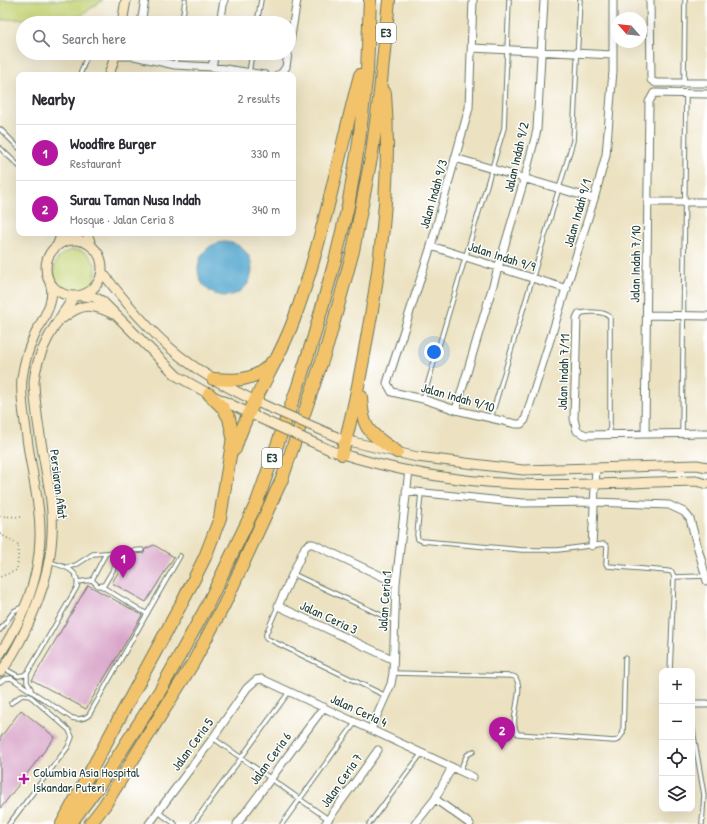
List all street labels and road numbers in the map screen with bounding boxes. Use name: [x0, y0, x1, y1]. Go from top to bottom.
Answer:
road number: E3: [376, 23, 396, 43]
street label: Jalan Indah 9/2: [499, 120, 533, 194]
street label: Jalan Indah 9/3: [415, 157, 451, 231]
street label: Jalan Indah 9/1: [559, 177, 595, 249]
street label: Jalan Indah 7/10: [625, 225, 645, 303]
street label: Jalan Indah 9/9: [466, 237, 538, 275]
street label: Jalan Indah 7/11: [553, 333, 573, 410]
street label: Jalan Indah 9/10: [419, 378, 497, 416]
street label: Persiaran Afiat: [46, 448, 72, 520]
road number: E3: [262, 448, 282, 468]
street label: Jalan Ceria 1: [373, 570, 395, 632]
street label: Jalan Ceria 3: [297, 596, 361, 638]
street label: Jalan Ceria 4: [328, 689, 390, 731]
street label: Jalan Ceria 5: [167, 714, 218, 774]
street label: Jalan Ceria 6: [245, 728, 295, 788]
street label: Jalan Ceria 7: [316, 749, 366, 811]

